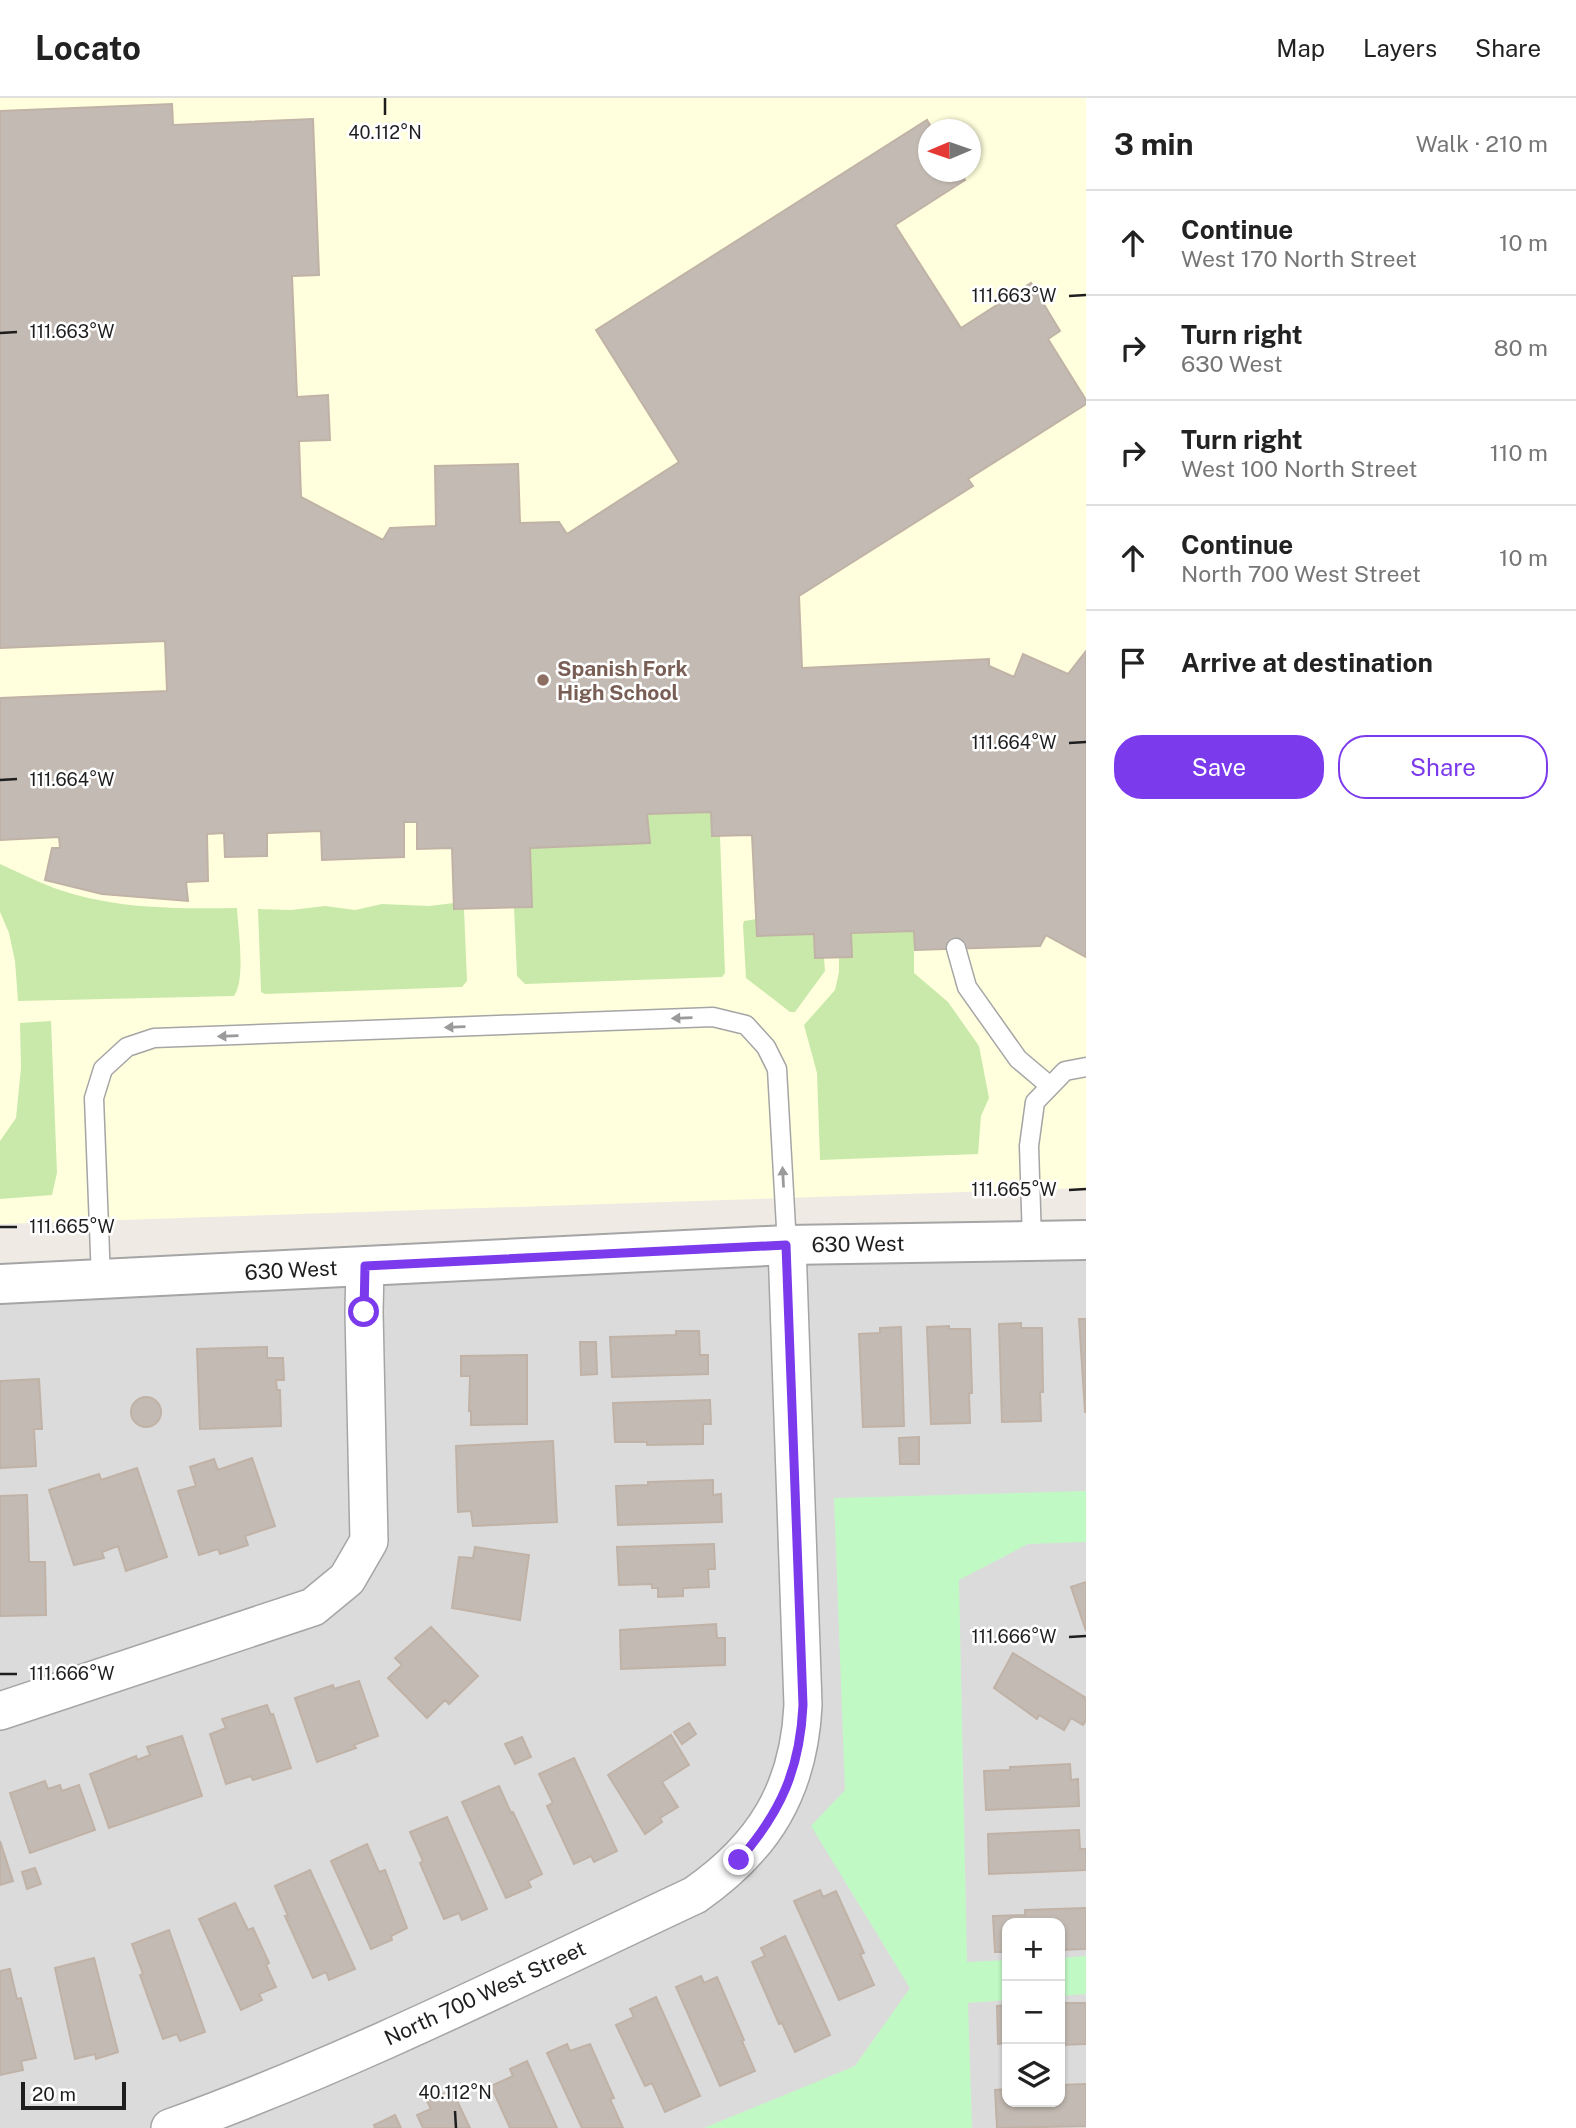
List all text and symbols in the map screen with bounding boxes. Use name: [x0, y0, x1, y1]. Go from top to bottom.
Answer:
text: Locato: [35, 29, 141, 67]
text: Map: [1276, 34, 1325, 62]
text: Layers: [1363, 34, 1437, 62]
text: Share: [1475, 34, 1541, 62]
north arrow: [918, 119, 981, 182]
text: 40.112°N: [348, 122, 422, 143]
text: 3 min: [1114, 126, 1193, 162]
text: Walk · 210 m: [1416, 130, 1548, 157]
text: Continue: [1181, 214, 1293, 245]
icon: ahead: [1114, 224, 1152, 262]
text: 10 m: [1499, 229, 1548, 256]
text: West 170 North Street: [1181, 245, 1417, 272]
text: 111.663°W: [971, 285, 1057, 306]
text: Turn right: [1181, 319, 1303, 350]
text: 111.663°W: [29, 321, 115, 342]
icon: right: [1114, 329, 1152, 367]
text: 80 m: [1494, 334, 1548, 361]
text: 630 West: [1181, 350, 1283, 377]
text: Turn right: [1181, 424, 1303, 455]
icon: right: [1114, 434, 1152, 472]
text: 110 m: [1490, 439, 1548, 466]
text: West 100 North Street: [1181, 455, 1418, 482]
text: Continue: [1181, 529, 1293, 560]
icon: ahead: [1114, 539, 1152, 577]
text: 10 m: [1499, 544, 1548, 571]
text: North 700 West Street: [1181, 560, 1421, 587]
icon: arrive: [1114, 644, 1152, 682]
text: Arrive at destination: [1181, 647, 1433, 678]
place label: Spanish Fork High School: [557, 656, 688, 705]
marker: Spanish Fork High School: [535, 672, 551, 688]
text: 111.664°W: [971, 732, 1057, 753]
button: Save: [1114, 735, 1324, 799]
button: Share: [1338, 735, 1548, 799]
text: 111.664°W: [29, 769, 115, 790]
one-way arrow: [671, 1013, 693, 1024]
one-way arrow: [444, 1021, 466, 1032]
one-way arrow: [216, 1030, 238, 1041]
one-way arrow: [777, 1166, 788, 1188]
text: 111.665°W: [971, 1179, 1057, 1200]
text: 111.665°W: [29, 1216, 115, 1237]
street label: 630 West: [811, 1231, 905, 1257]
street label: 630 West: [244, 1255, 338, 1285]
route start: [348, 1296, 379, 1327]
text: 111.666°W: [972, 1626, 1056, 1647]
text: 111.666°W: [30, 1663, 114, 1684]
route end: [723, 1844, 754, 1875]
map controls: [1002, 1918, 1065, 2107]
button: +: [1002, 1918, 1065, 1981]
street label: North 700 West Street: [380, 1935, 590, 2051]
button: −: [1002, 1981, 1065, 2044]
button: layers: [1002, 2044, 1065, 2107]
scale bar: [21, 2079, 126, 2111]
text: 40.112°N: [418, 2082, 492, 2103]
text: 20 m: [32, 2083, 76, 2105]

